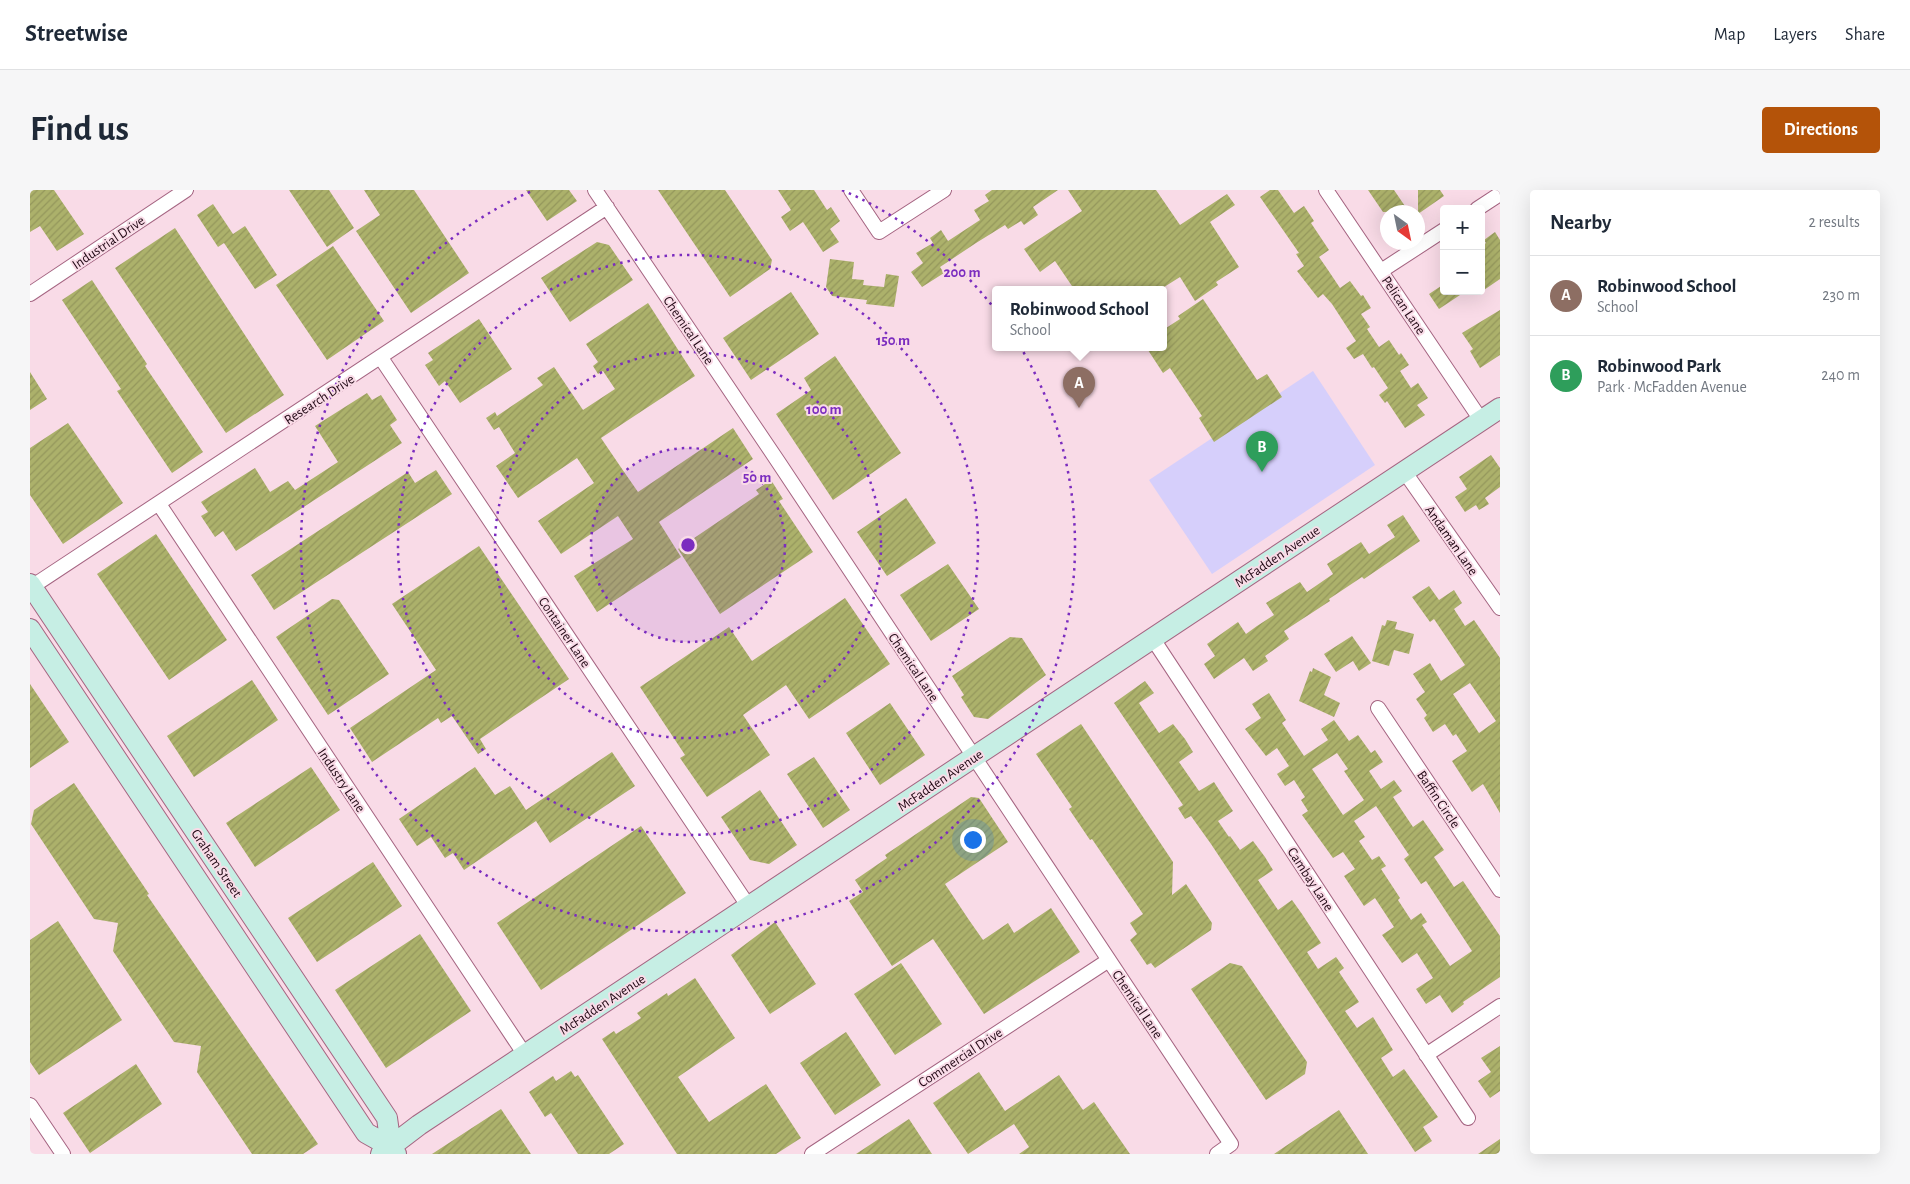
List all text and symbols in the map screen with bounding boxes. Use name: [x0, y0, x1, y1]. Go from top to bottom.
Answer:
text: Streetwise: [25, 22, 128, 46]
text: Map: [1714, 26, 1745, 44]
text: Layers: [1773, 26, 1817, 44]
text: Share: [1845, 26, 1885, 44]
button: Directions: [1762, 107, 1880, 153]
text: Find us: [30, 112, 129, 147]
north arrow: [1380, 205, 1425, 250]
map controls: [1440, 205, 1485, 295]
button: +: [1440, 205, 1485, 250]
text: Nearby: [1550, 212, 1611, 233]
street label: Industrial Drive: [70, 214, 147, 272]
text: 2 results: [1808, 214, 1860, 230]
button: −: [1440, 250, 1485, 295]
text: 200 m: [943, 265, 981, 280]
street label: Pelican Lane: [1379, 274, 1428, 337]
text: Robinwood School: [1597, 277, 1737, 296]
popup: [992, 286, 1167, 351]
text: A: [1561, 287, 1571, 303]
text: 230 m: [1822, 287, 1860, 303]
street label: Chemical Lane: [660, 294, 716, 367]
text: School: [1597, 299, 1638, 315]
text: Robinwood School: [1010, 300, 1149, 319]
text: School: [1010, 322, 1051, 338]
text: 150 m: [876, 333, 910, 348]
text: Robinwood Park: [1597, 357, 1721, 376]
pin: A: [1063, 367, 1095, 408]
text: B: [1561, 367, 1571, 383]
text: 240 m: [1821, 367, 1860, 383]
street label: Research Drive: [282, 372, 357, 428]
text: Park · McFadden Avenue: [1597, 379, 1747, 395]
text: 100 m: [806, 402, 842, 417]
pin: B: [1246, 431, 1278, 472]
text: 50 m: [743, 470, 771, 485]
street label: Andaman Lane: [1422, 503, 1480, 578]
street label: McFadden Avenue: [1233, 523, 1323, 590]
centre of rings: [679, 536, 697, 554]
street label: Container Lane: [536, 595, 593, 670]
street label: Chemical Lane: [885, 631, 941, 704]
street label: Industry Lane: [315, 746, 368, 815]
street label: McFadden Avenue: [896, 747, 986, 814]
street label: Baffin Circle: [1414, 768, 1462, 831]
street label: Graham Street: [188, 827, 244, 901]
your location: [960, 827, 986, 853]
street label: Cambay Lane: [1285, 845, 1336, 914]
street label: Chemical Lane: [1109, 968, 1165, 1041]
street label: McFadden Avenue: [557, 972, 648, 1038]
street label: Commercial Drive: [916, 1026, 1005, 1090]

